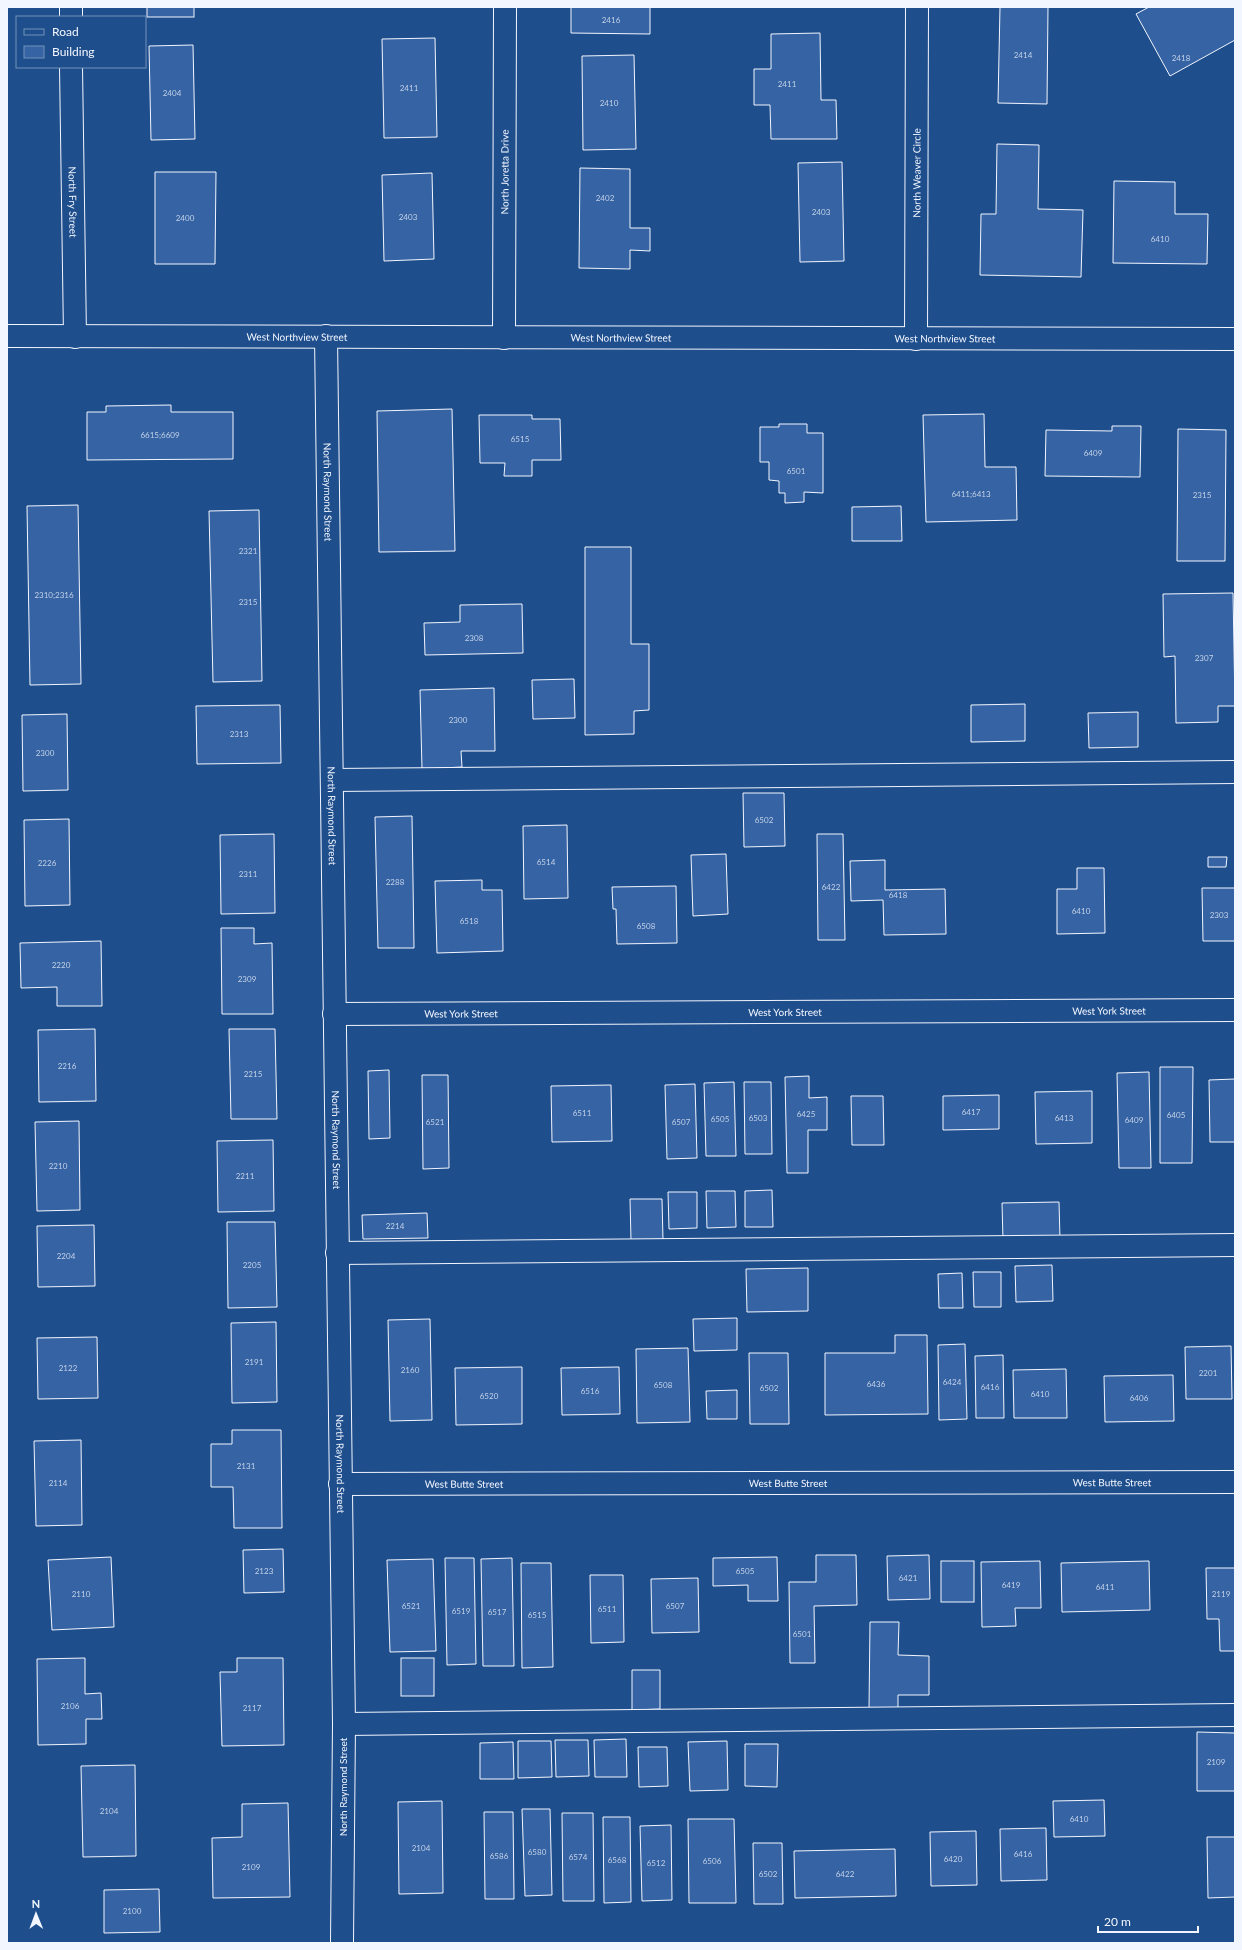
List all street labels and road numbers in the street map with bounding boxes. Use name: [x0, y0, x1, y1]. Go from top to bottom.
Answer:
street label: North Weaver Circle: [910, 128, 923, 218]
street label: North Joretta Drive: [498, 130, 511, 214]
street label: North Fry Street: [66, 166, 80, 238]
street label: West Northview Street: [247, 331, 348, 343]
street label: West Northview Street: [571, 331, 672, 344]
street label: West Northview Street: [895, 332, 996, 344]
street label: North Raymond Street: [321, 443, 335, 542]
street label: North Raymond Street: [326, 766, 339, 866]
street label: West York Street: [1072, 1004, 1146, 1017]
street label: West York Street: [748, 1006, 822, 1018]
street label: West York Street: [424, 1007, 498, 1020]
street label: North Raymond Street: [330, 1090, 343, 1190]
street label: North Raymond Street: [334, 1414, 347, 1514]
street label: West Butte Street: [1073, 1476, 1152, 1488]
street label: West Butte Street: [749, 1477, 828, 1489]
street label: West Butte Street: [425, 1478, 504, 1490]
street label: North Raymond Street: [337, 1737, 349, 1836]

